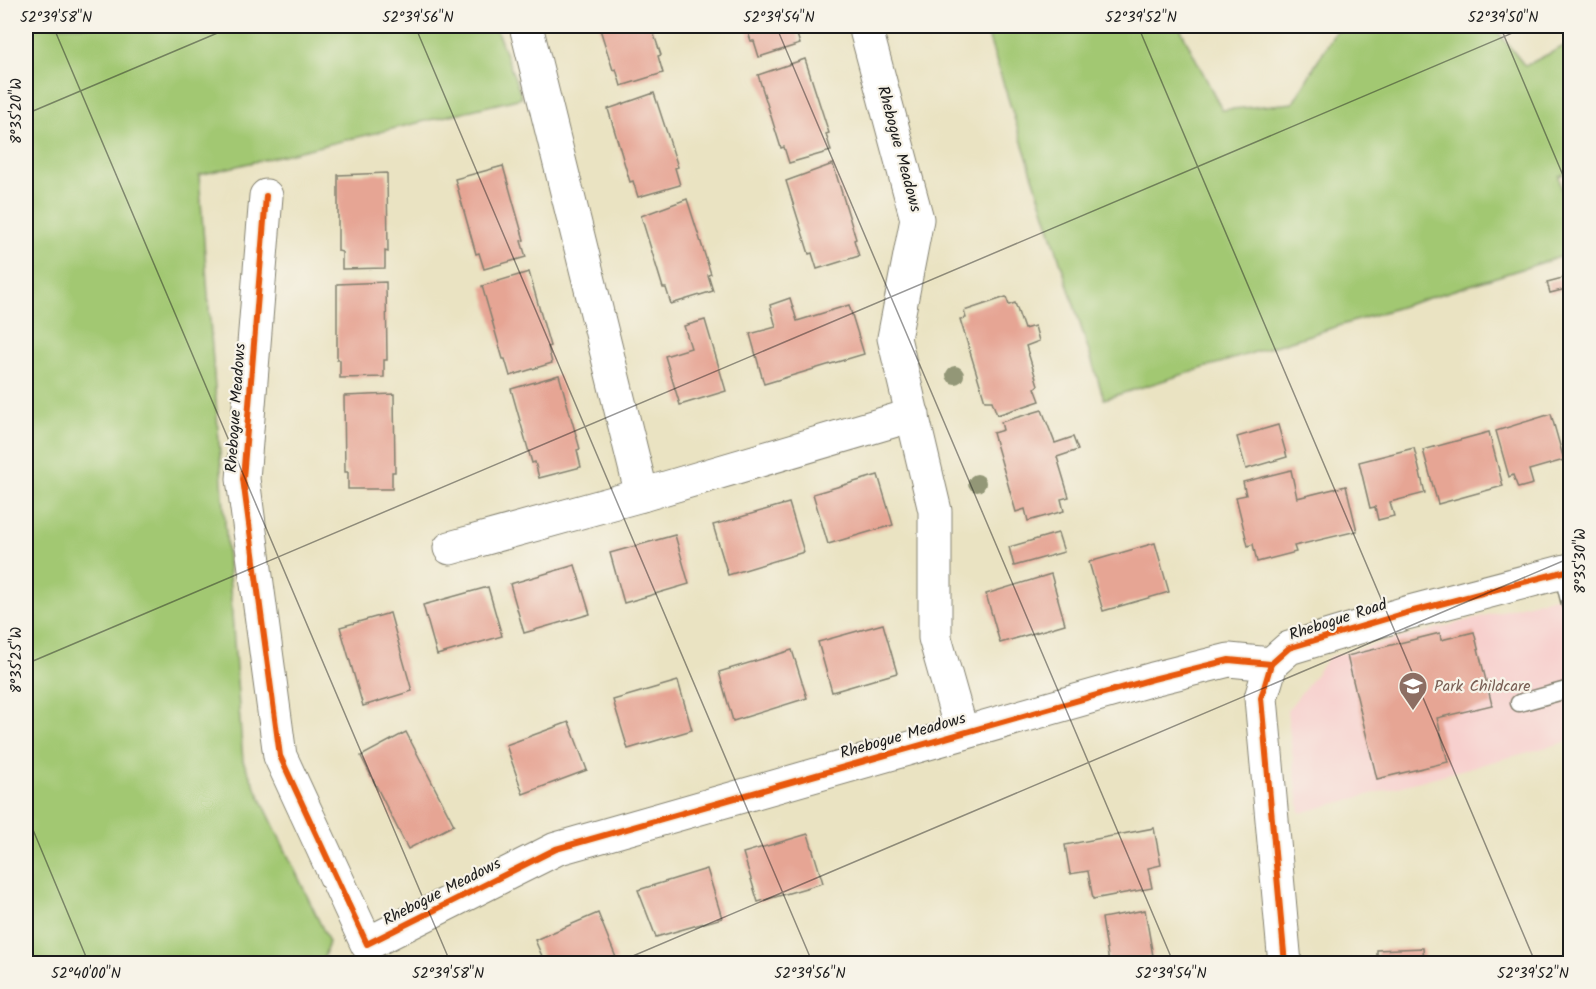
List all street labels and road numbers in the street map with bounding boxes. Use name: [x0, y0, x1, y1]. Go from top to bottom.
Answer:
street label: Rhebogue Meadows: [870, 83, 928, 215]
street label: Rhebogue Meadows: [219, 342, 253, 474]
street label: Rhebogue Road: [1286, 592, 1391, 648]
street label: Rhebogue Meadows: [837, 706, 969, 766]
street label: Rhebogue Meadows: [378, 851, 506, 933]

